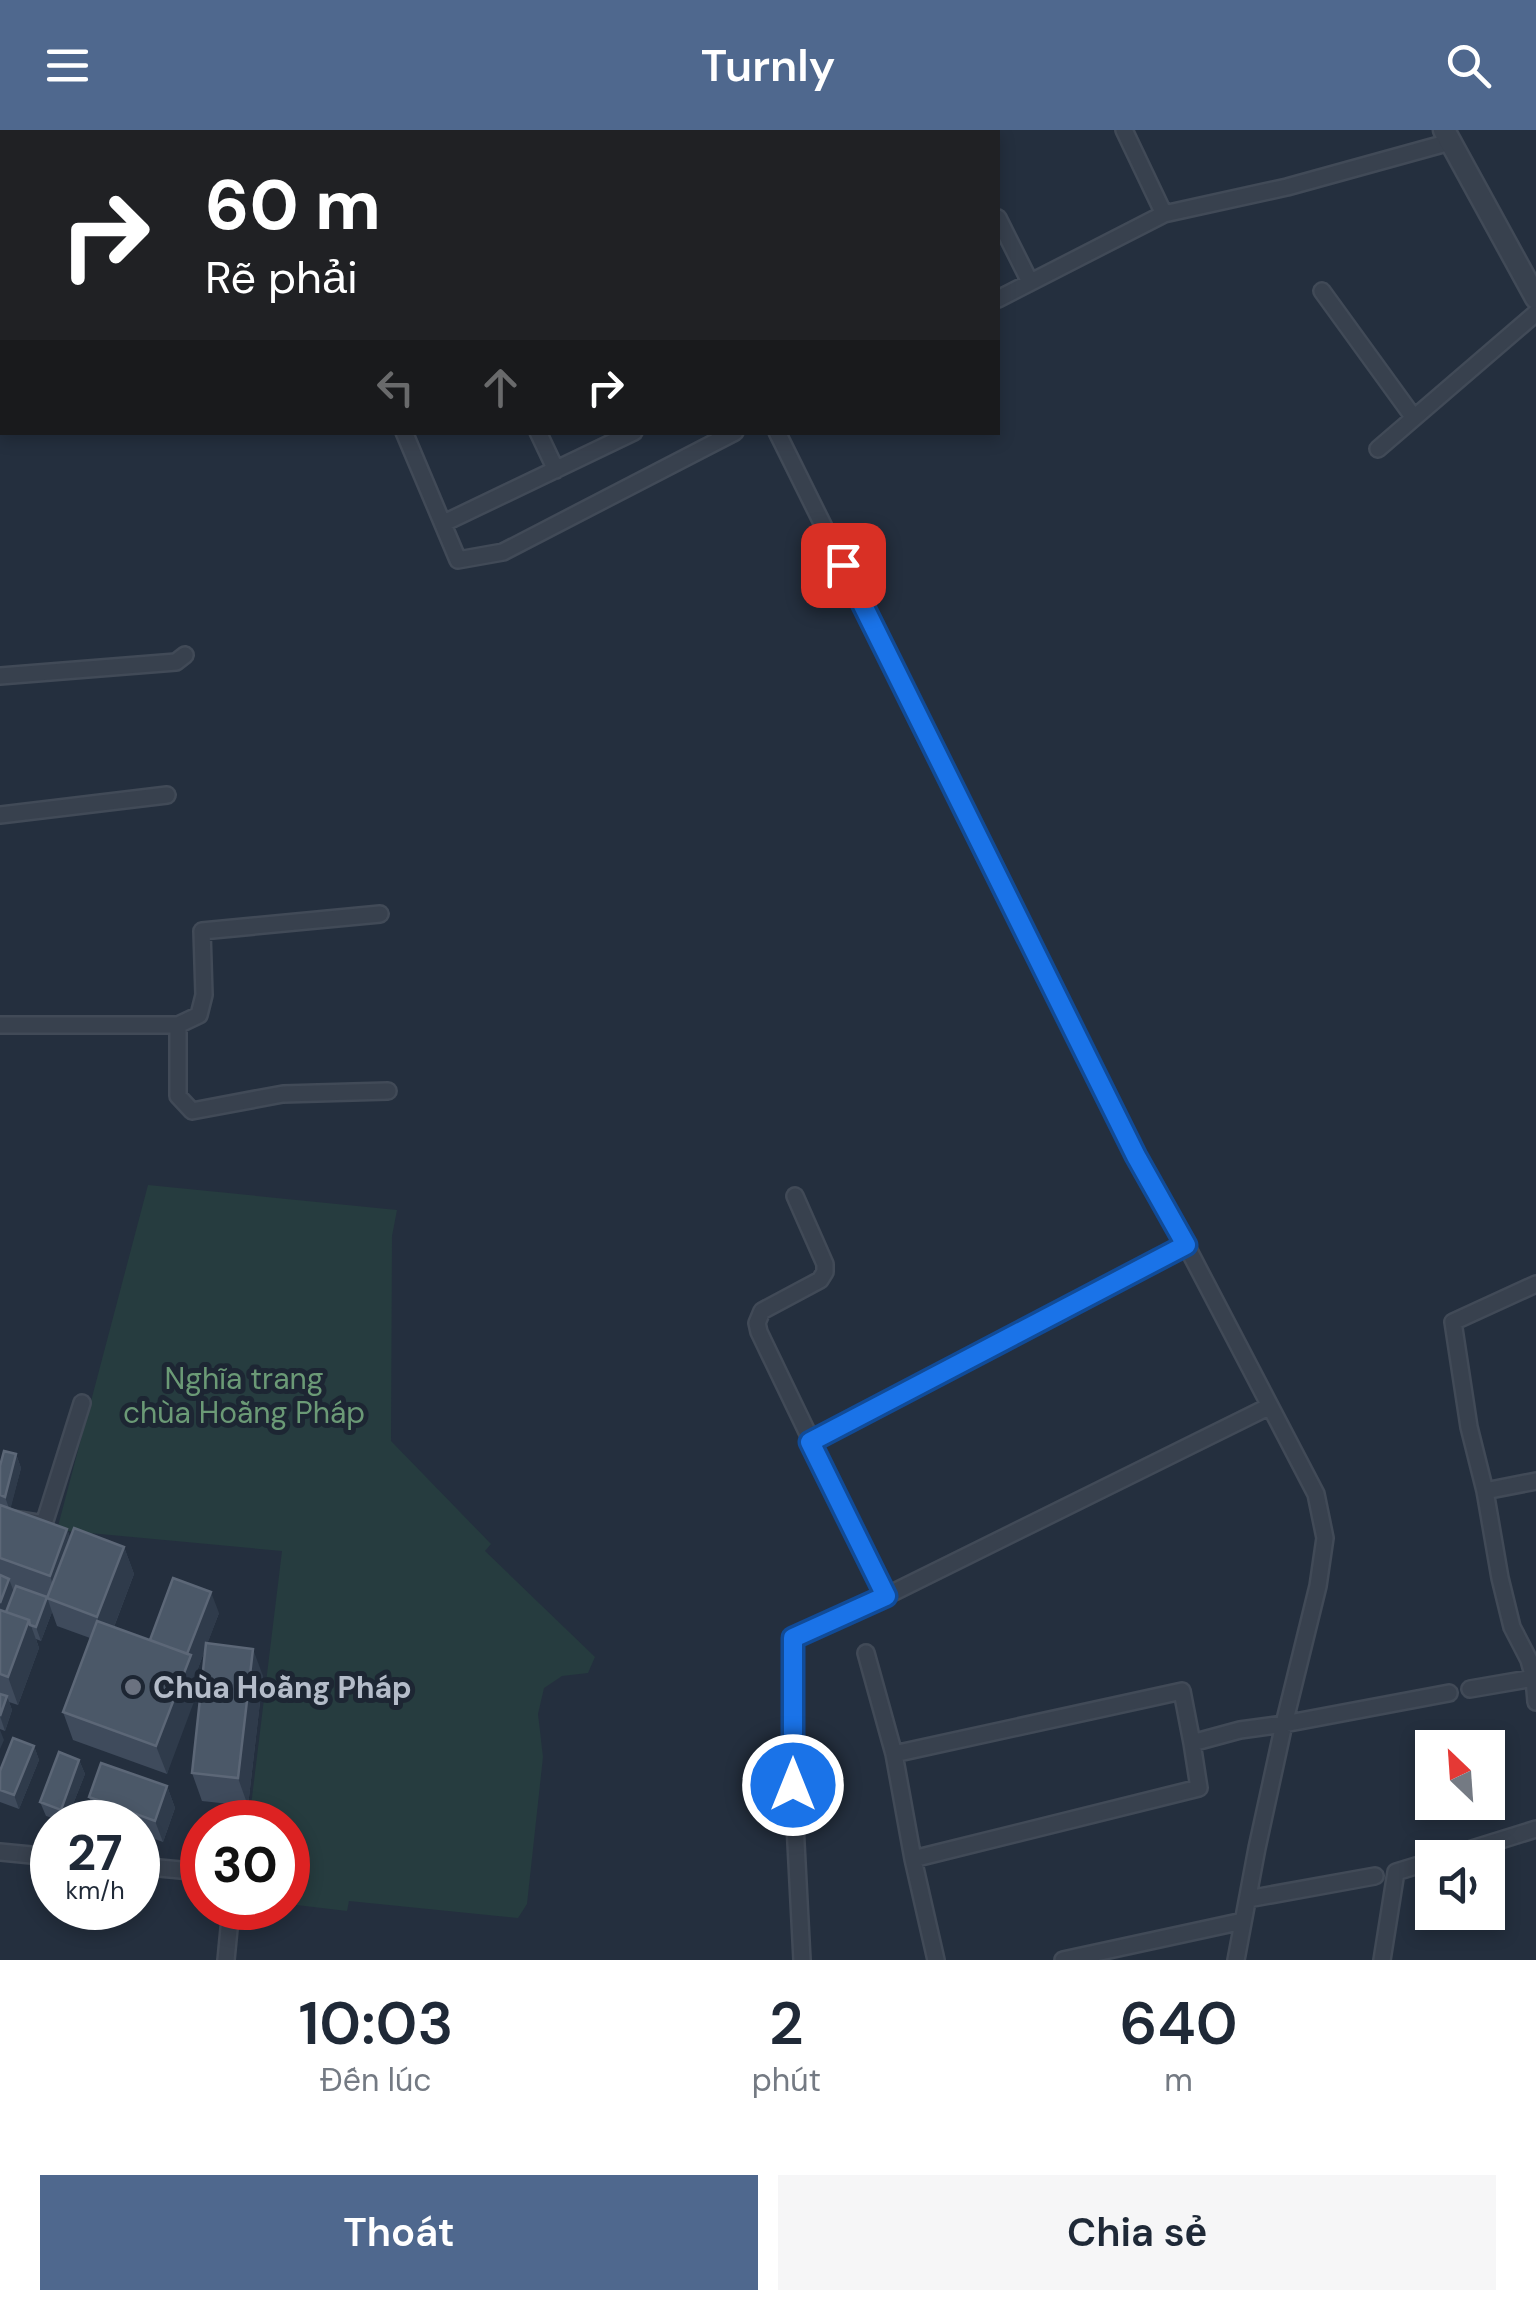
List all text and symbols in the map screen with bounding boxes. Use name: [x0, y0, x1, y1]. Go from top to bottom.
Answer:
text: Turnly: [701, 36, 835, 95]
icon: menu: [40, 38, 95, 93]
icon: search: [1441, 38, 1496, 93]
text: 60 m: [205, 160, 381, 251]
icon: right: [40, 170, 170, 300]
text: Rẽ phải: [205, 248, 358, 307]
icon: left: [368, 360, 423, 415]
icon: ahead: [473, 360, 528, 415]
icon: right: [578, 360, 633, 415]
pin: [801, 523, 886, 608]
icon: arrive: [816, 538, 871, 593]
park label: Nghĩa trang chùa Hoằng Pháp: [123, 1359, 365, 1432]
place label: Chùa Hoằng Pháp: [153, 1668, 412, 1707]
marker: Chùa Hoằng Pháp: [122, 1676, 144, 1698]
north arrow: [1415, 1730, 1505, 1820]
map controls: [1415, 1730, 1505, 1930]
position arrow: [741, 1733, 845, 1837]
speed limit sign: 30: [180, 1800, 310, 1930]
text: 27: [67, 1820, 123, 1886]
button: sound: [1415, 1840, 1505, 1930]
text: km/h: [65, 1874, 125, 1907]
text: 10:03: [298, 1984, 453, 2063]
text: 2: [769, 1984, 804, 2063]
text: 640: [1119, 1984, 1238, 2063]
text: Đến lúc: [320, 2059, 432, 2101]
text: phút: [752, 2059, 821, 2101]
text: m: [1164, 2059, 1193, 2101]
button: Thoát: [40, 2175, 758, 2290]
button: Chia sẻ: [778, 2175, 1496, 2290]

